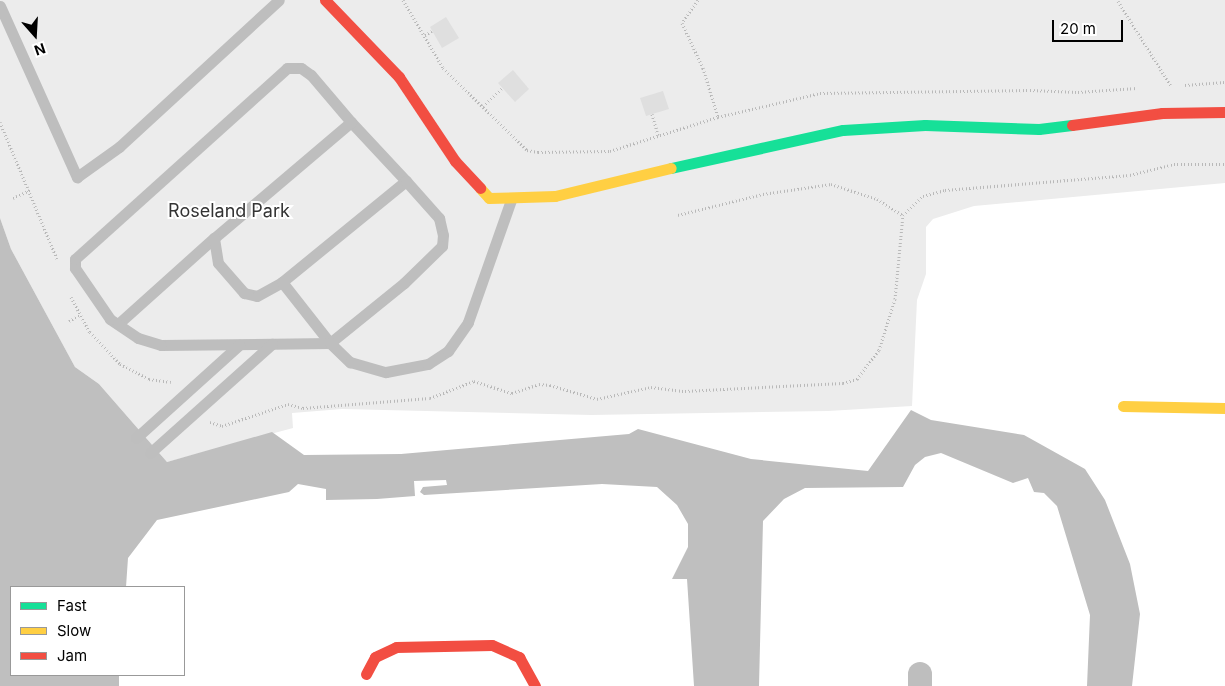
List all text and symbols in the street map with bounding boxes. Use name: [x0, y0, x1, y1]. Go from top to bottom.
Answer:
north arrow: [10, 10, 60, 60]
scale bar: [1055, 10, 1126, 42]
text: 20 m: [1060, 19, 1096, 38]
text: N: [32, 40, 48, 59]
park label: Roseland Park: [168, 200, 290, 222]
legend: [10, 586, 185, 676]
text: Fast: [57, 596, 87, 615]
text: Slow: [57, 621, 91, 640]
text: Jam: [57, 646, 87, 665]

